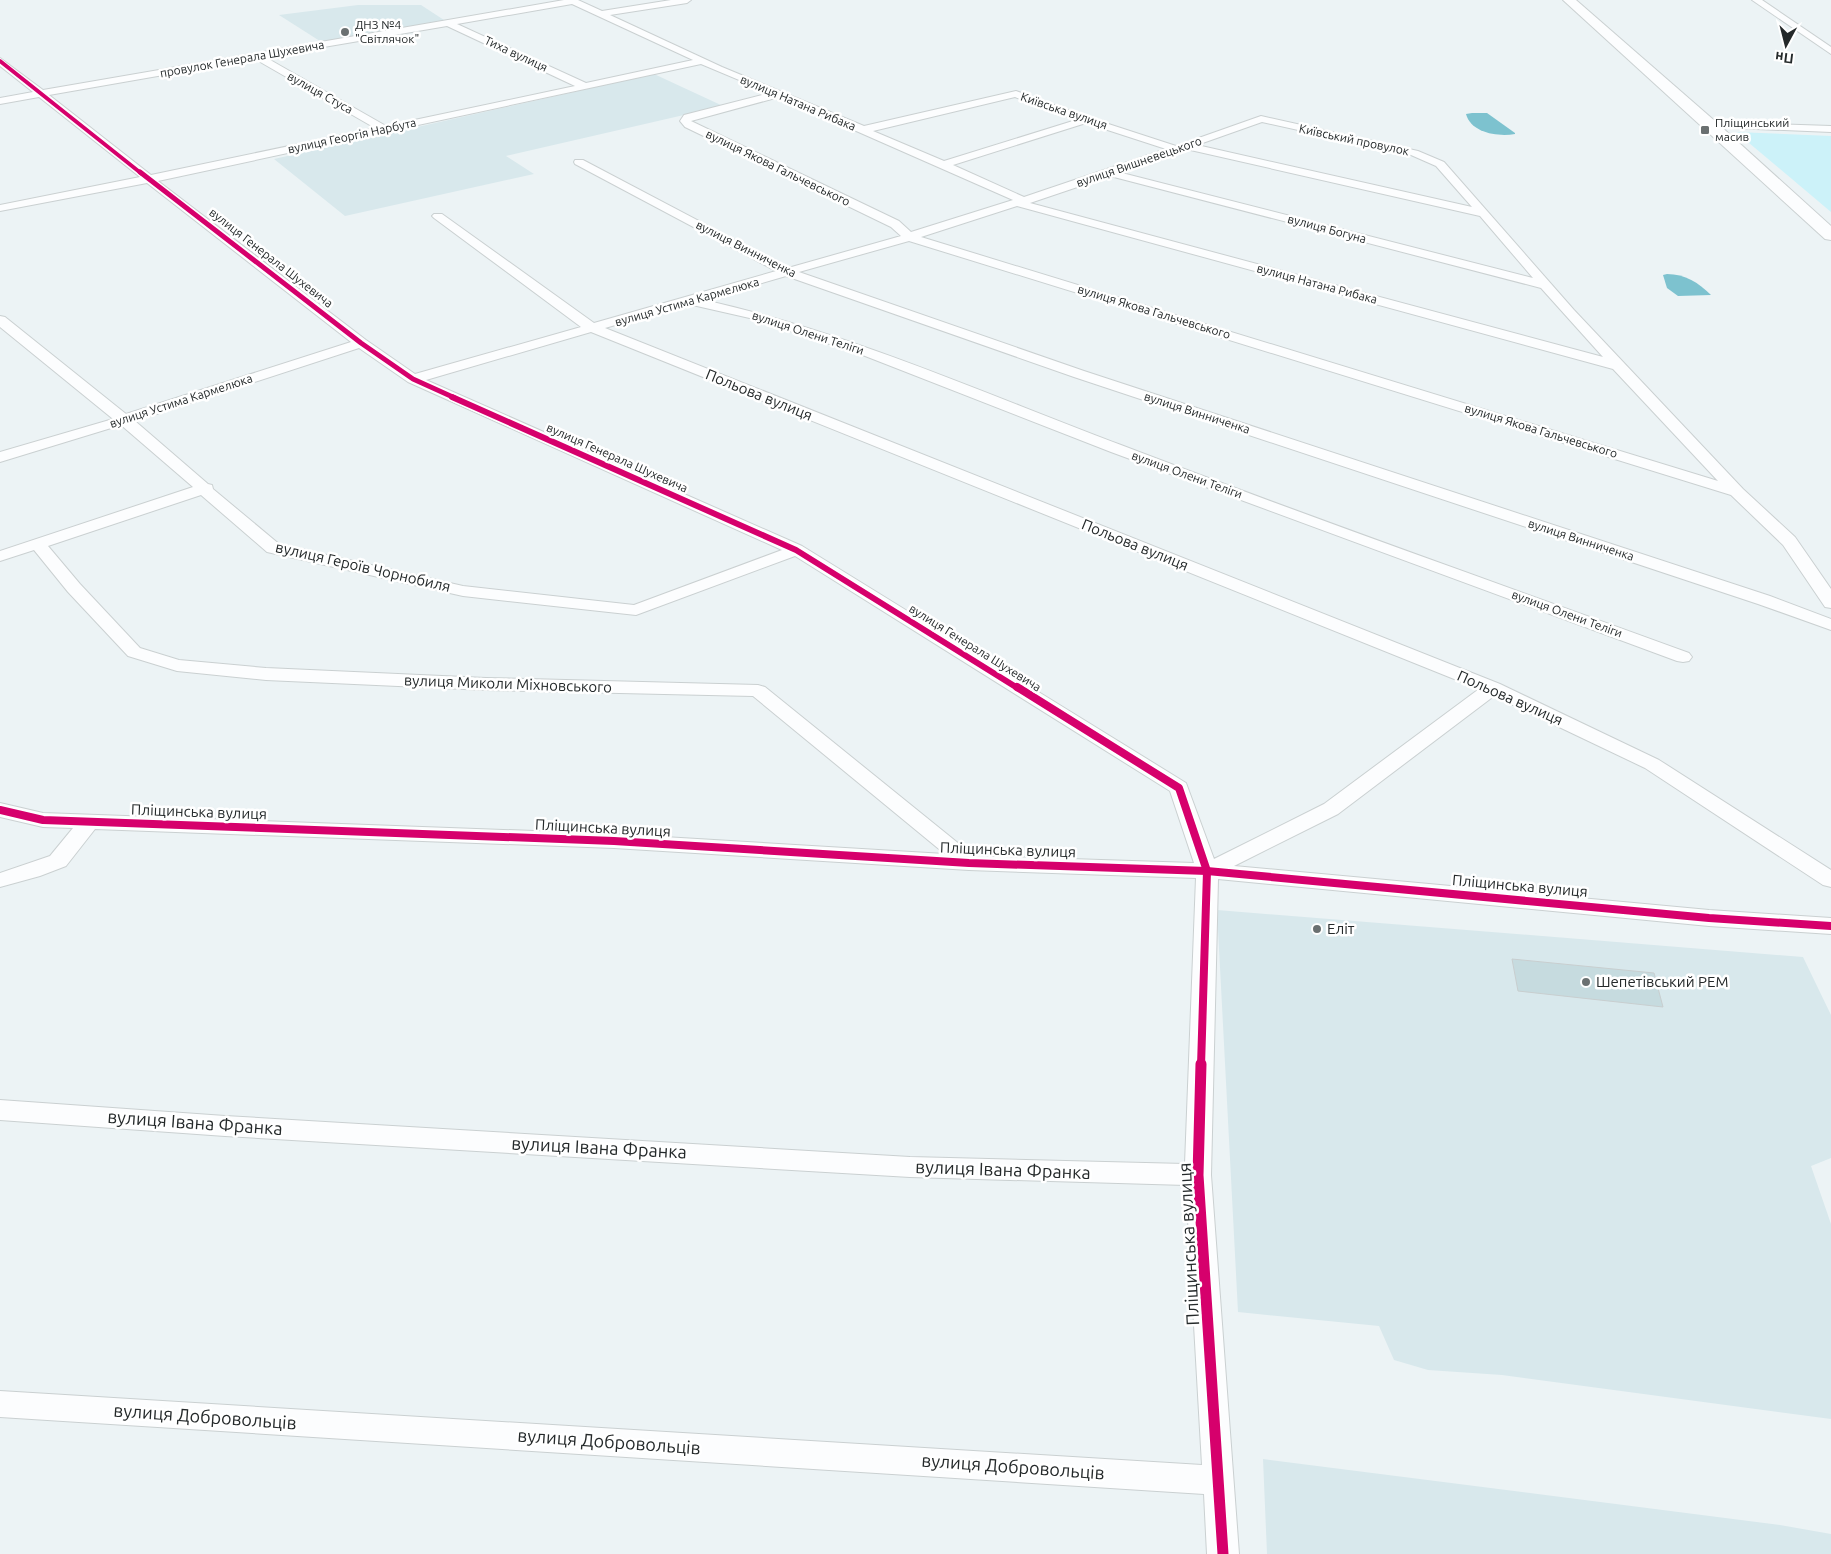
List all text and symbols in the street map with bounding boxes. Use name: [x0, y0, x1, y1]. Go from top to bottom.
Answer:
place label: ДНЗ №4 "Світлячок": [355, 18, 419, 45]
north arrow: [1761, 20, 1811, 70]
marker: ДНЗ №4 "Світлячок": [339, 26, 351, 38]
street label: Тиха вулиця: [483, 33, 550, 74]
street label: провулок Генерала Шухевича: [159, 38, 325, 79]
text: Пн: [1774, 49, 1795, 67]
street label: вулиця Стуса: [285, 69, 355, 116]
street label: вулиця Натана Рибака: [738, 72, 858, 133]
street label: Київська вулиця: [1019, 90, 1109, 131]
street label: вулиця Георгія Нарбута: [286, 116, 417, 155]
place label: Пліщинський масив: [1715, 116, 1789, 143]
street label: Київський провулок: [1298, 121, 1410, 158]
marker: Пліщинський масив: [1699, 124, 1711, 136]
street label: вулиця Якова Гальчевського: [704, 127, 853, 208]
street label: вулиця Вишневецького: [1074, 134, 1203, 189]
street label: вулиця Генерала Шухевича: [207, 205, 336, 310]
street label: вулиця Богуна: [1286, 212, 1368, 245]
street label: вулиця Винниченка: [694, 218, 798, 279]
street label: вулиця Натана Рибака: [1255, 261, 1379, 306]
street label: вулиця Устима Кармелюка: [613, 275, 760, 328]
street label: вулиця Якова Гальчевського: [1076, 282, 1232, 341]
street label: вулиця Олени Теліги: [751, 308, 866, 357]
street label: Польова вулиця: [703, 365, 815, 424]
street label: вулиця Устима Кармелюка: [108, 371, 254, 430]
street label: вулиця Винниченка: [1143, 389, 1252, 436]
street label: вулиця Якова Гальчевського: [1463, 401, 1619, 460]
street label: вулиця Генерала Шухевича: [545, 420, 690, 495]
street label: вулиця Олени Теліги: [1130, 448, 1244, 501]
street label: Польова вулиця: [1079, 515, 1191, 574]
street label: вулиця Винниченка: [1527, 516, 1636, 563]
street label: вулиця Героїв Чорнобиля: [274, 538, 452, 595]
street label: вулиця Олени Теліги: [1510, 587, 1624, 640]
street label: вулиця Генерала Шухевича: [907, 602, 1044, 694]
street label: Польова вулиця: [1455, 667, 1566, 728]
street label: вулиця Миколи Міхновського: [404, 671, 612, 696]
street label: Пліщинська вулиця: [131, 801, 267, 822]
street label: Пліщинська вулиця: [535, 815, 671, 840]
street label: Пліщинська вулиця: [940, 839, 1076, 860]
street label: Пліщинська вулиця: [1452, 871, 1589, 900]
place label: Еліт: [1327, 920, 1355, 937]
marker: Еліт: [1311, 923, 1323, 935]
place label: Шепетівський РЕМ: [1596, 973, 1728, 990]
marker: Шепетівський РЕМ: [1580, 976, 1592, 988]
street label: вулиця Івана Франка: [107, 1106, 283, 1138]
street label: вулиця Івана Франка: [511, 1132, 687, 1162]
street label: вулиця Івана Франка: [915, 1156, 1091, 1182]
street label: Пліщинська вулиця: [1174, 1162, 1202, 1326]
street label: вулиця Добровольців: [113, 1400, 297, 1432]
street label: вулиця Добровольців: [517, 1425, 701, 1457]
street label: вулиця Добровольців: [921, 1450, 1105, 1482]

